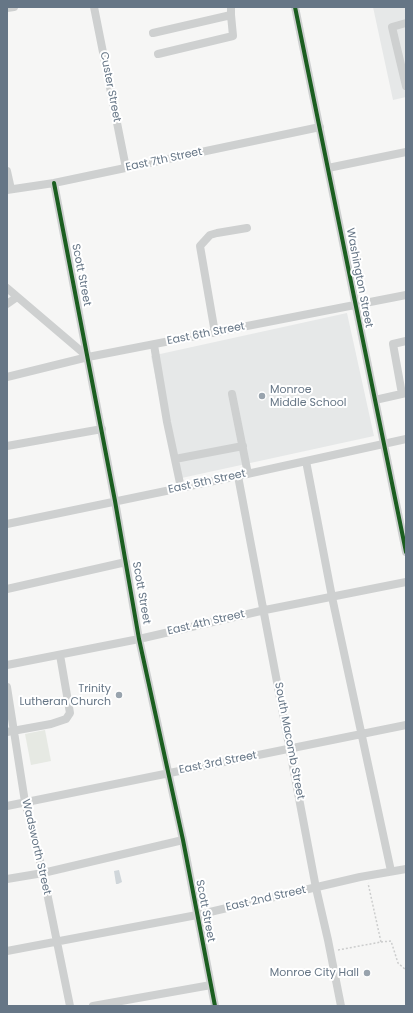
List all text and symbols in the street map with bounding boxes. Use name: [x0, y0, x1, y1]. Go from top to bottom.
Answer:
street label: Custer Street: [97, 51, 123, 123]
street label: East 7th Street: [125, 145, 203, 175]
street label: Washington Street: [343, 227, 375, 329]
street label: Scott Street: [68, 243, 94, 307]
street label: East 6th Street: [166, 320, 246, 348]
place label: Monroe Middle School: [270, 383, 346, 409]
marker: Monroe Middle School: [257, 391, 267, 401]
street label: East 5th Street: [167, 467, 247, 497]
street label: Scott Street: [129, 561, 153, 625]
street label: East 4th Street: [166, 608, 246, 638]
street label: South Macomb Street: [271, 681, 307, 801]
place label: Trinity Lutheran Church: [19, 682, 111, 708]
marker: Trinity Lutheran Church: [114, 690, 124, 700]
street label: East 3rd Street: [178, 749, 258, 777]
street label: Wadsworth Street: [19, 798, 53, 896]
street label: Scott Street: [192, 879, 218, 943]
street label: East 2nd Street: [225, 883, 307, 915]
place label: Monroe City Hall: [270, 966, 359, 980]
marker: Monroe City Hall: [362, 968, 372, 978]

